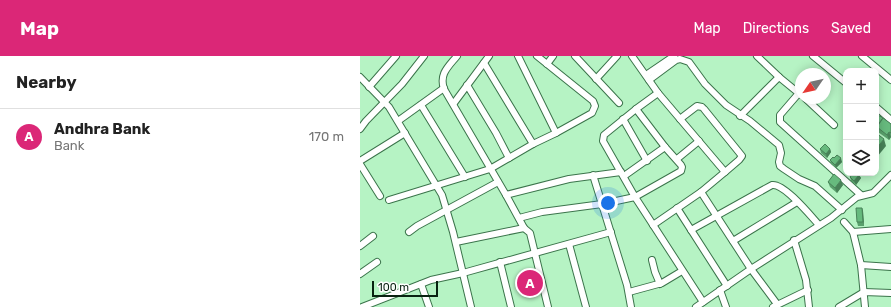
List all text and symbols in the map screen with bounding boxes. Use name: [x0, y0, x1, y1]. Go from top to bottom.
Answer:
text: Map: [20, 17, 59, 40]
text: Map: [694, 20, 721, 37]
text: Directions: [743, 20, 809, 37]
text: Saved: [831, 20, 871, 37]
north arrow: [795, 68, 831, 104]
map controls: [843, 68, 879, 176]
button: +: [843, 68, 879, 104]
text: Nearby: [16, 72, 77, 92]
button: −: [843, 104, 879, 140]
text: Andhra Bank: [54, 120, 150, 138]
text: A: [24, 129, 34, 144]
text: 170 m: [309, 129, 344, 144]
text: Bank: [54, 138, 84, 153]
button: layers: [843, 140, 879, 176]
your location: [598, 193, 618, 213]
pin: A: [517, 268, 543, 298]
scale bar: [372, 279, 438, 298]
text: 100 m: [378, 281, 409, 294]

